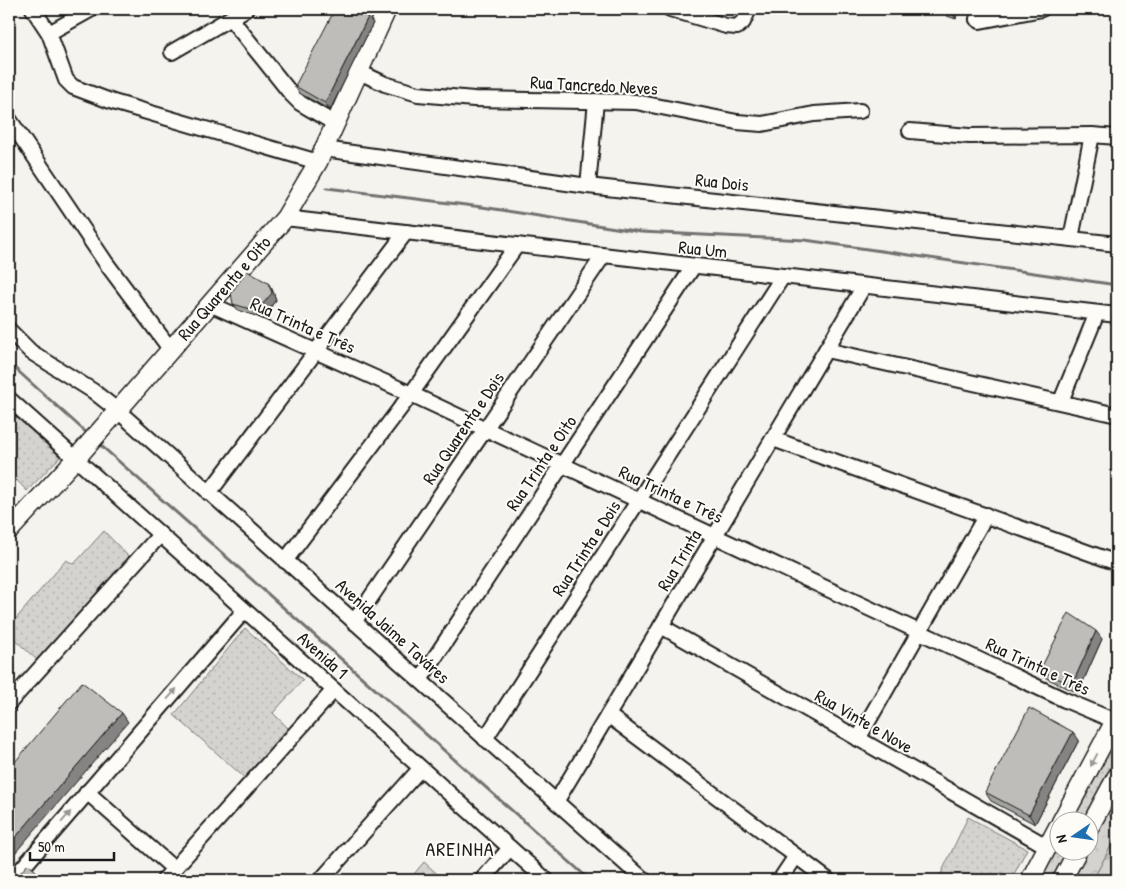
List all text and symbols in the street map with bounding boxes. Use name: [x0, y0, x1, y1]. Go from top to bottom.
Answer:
street label: Rua Tancredo Neves: [530, 69, 658, 101]
street label: Rua Dois: [694, 167, 750, 197]
street label: Rua Quarenta e Oito: [172, 230, 276, 346]
street label: Rua Um: [677, 234, 729, 264]
street label: Rua Trinta e Três: [247, 291, 359, 359]
street label: Rua Quarenta e Dois: [416, 367, 510, 489]
street label: Rua Trinta e Oito: [500, 410, 582, 516]
street label: Rua Trinta e Três: [615, 459, 727, 529]
street label: Rua Trinta e Dois: [546, 495, 626, 601]
street label: Rua Trinta: [651, 525, 707, 595]
street label: Avenida Jaime Taváres: [331, 573, 456, 689]
street label: Avenida 1: [292, 626, 354, 684]
street label: Rua Trinta e Três: [982, 631, 1094, 701]
street label: Rua Vinte e Nove: [811, 683, 917, 759]
one-way arrow: [167, 687, 178, 700]
one-way arrow: [1090, 752, 1098, 767]
one-way arrow: [60, 811, 72, 823]
north arrow: [1048, 812, 1098, 862]
scale bar: [30, 829, 114, 861]
text: N: [1051, 833, 1071, 845]
district label: AREINHA: [425, 835, 495, 862]
text: 50 m: [38, 836, 65, 857]

